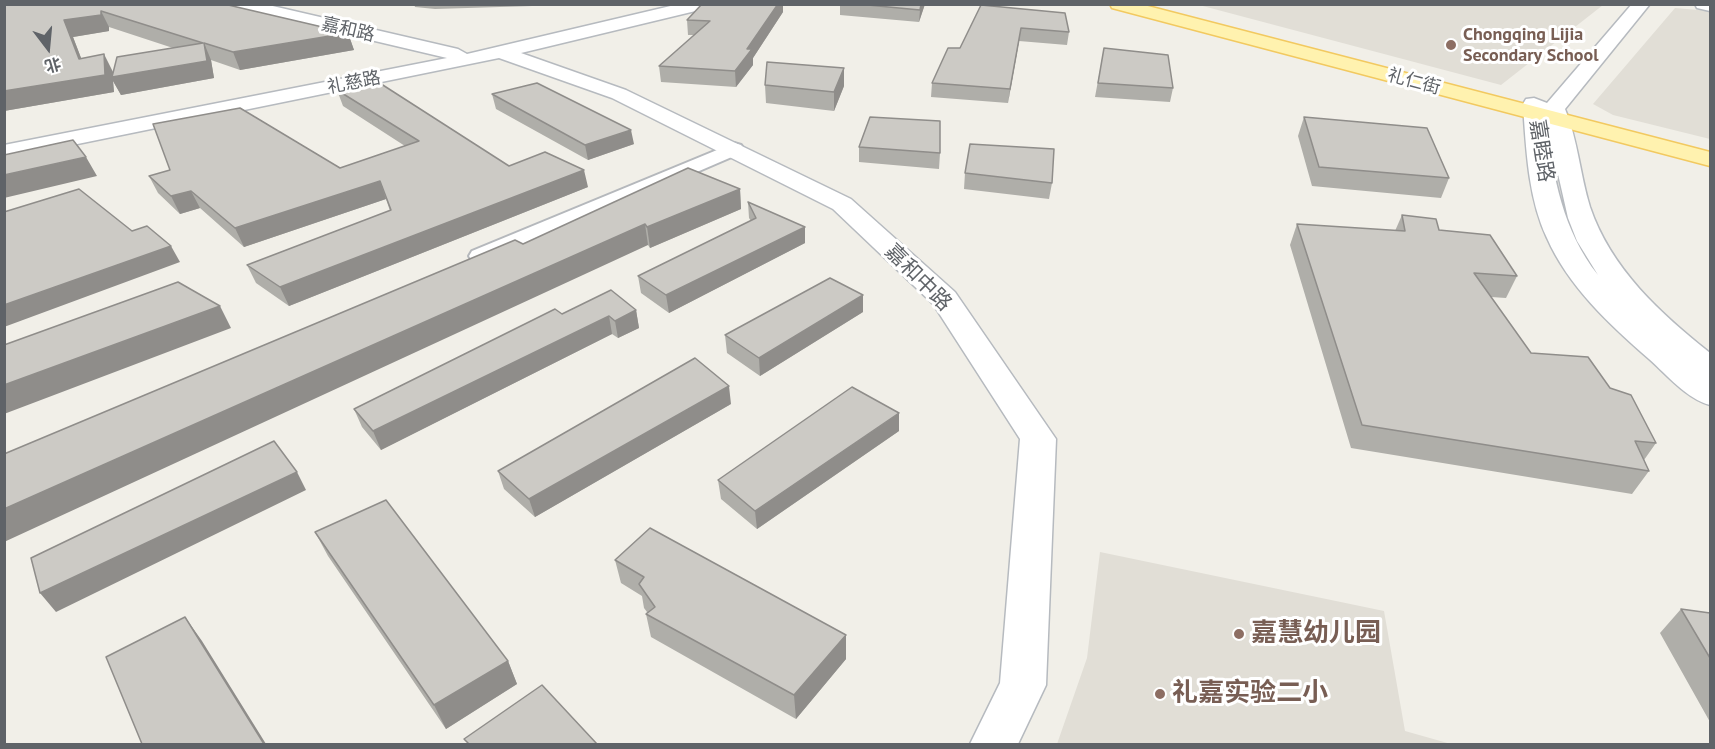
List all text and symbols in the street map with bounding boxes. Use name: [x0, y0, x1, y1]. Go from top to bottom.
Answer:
street label: 嘉和路: [319, 13, 377, 47]
north arrow: [18, 18, 78, 78]
place label: Chongqing Lijia Secondary School: [1463, 24, 1598, 66]
marker: Chongqing Lijia Secondary School: [1444, 38, 1458, 52]
text: 北: [43, 53, 63, 77]
street label: 礼仁街: [1385, 65, 1443, 99]
street label: 礼慈路: [325, 67, 383, 99]
street label: 嘉睦路: [1524, 118, 1558, 184]
street label: 嘉和中路: [879, 239, 957, 317]
place label: 嘉慧幼儿园: [1251, 618, 1381, 650]
marker: 嘉慧幼儿园: [1232, 627, 1246, 641]
place label: 礼嘉实验二小: [1172, 678, 1328, 710]
marker: 礼嘉实验二小: [1153, 687, 1167, 701]

